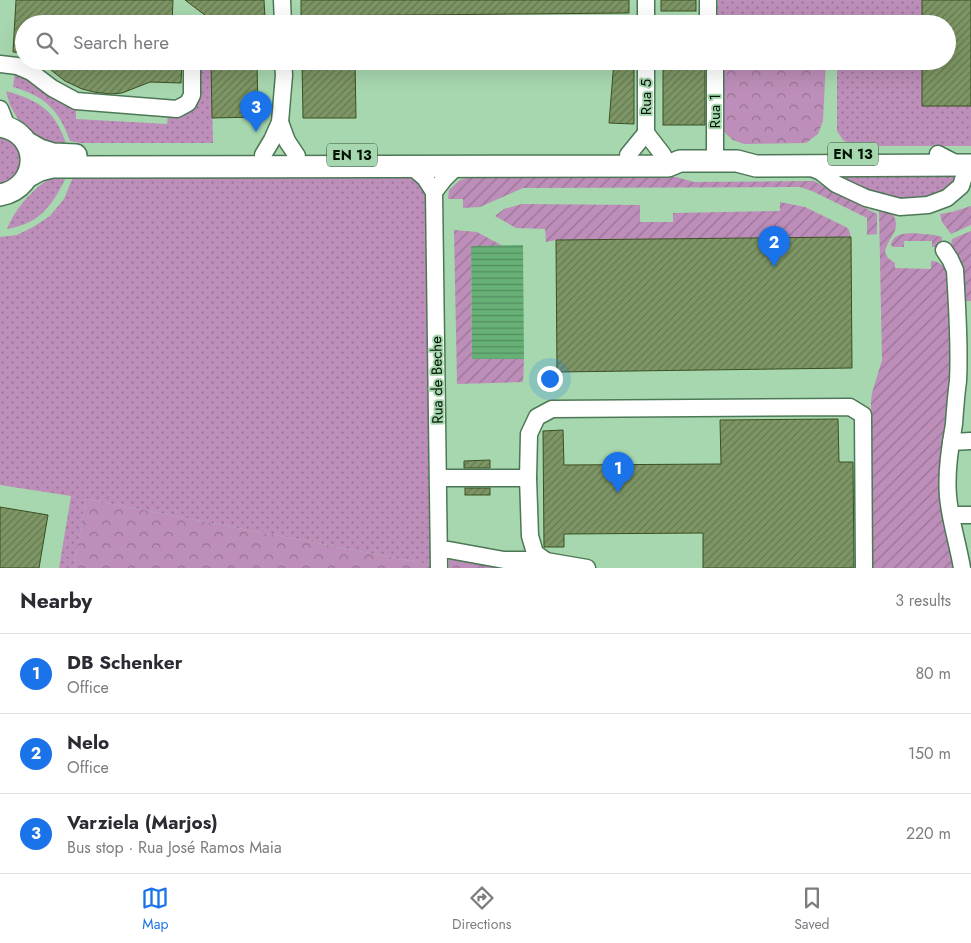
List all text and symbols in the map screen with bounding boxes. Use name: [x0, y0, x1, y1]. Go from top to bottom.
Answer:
search box: [15, 15, 956, 70]
icon: search: [33, 29, 61, 57]
text: Search here: [73, 29, 169, 56]
street label: Rua 5: [635, 79, 657, 115]
pin: 3: [240, 91, 272, 132]
street label: Rua 1: [704, 94, 726, 128]
road number: EN 13: [828, 142, 878, 166]
road number: EN 13: [327, 144, 377, 166]
pin: 2: [758, 226, 790, 267]
street label: Rua de Beche: [425, 336, 449, 424]
your location: [537, 366, 563, 392]
pin: 1: [602, 452, 634, 493]
text: Nearby: [20, 586, 92, 616]
text: 3 results: [895, 589, 951, 612]
text: DB Schenker: [67, 649, 183, 676]
text: 1: [32, 662, 40, 685]
text: 80 m: [915, 662, 951, 685]
text: Office: [67, 676, 109, 699]
text: Nelo: [67, 729, 109, 756]
text: 2: [31, 742, 41, 765]
text: 150 m: [908, 742, 951, 765]
text: Office: [67, 756, 109, 779]
text: Varziela (Marjos): [67, 809, 218, 836]
text: 3: [31, 822, 41, 845]
text: 220 m: [906, 822, 951, 845]
text: Bus stop · Rua José Ramos Maia: [67, 836, 282, 859]
tab: Map: [141, 884, 169, 934]
tab: Directions: [452, 884, 511, 934]
tab: Saved: [794, 884, 830, 934]

